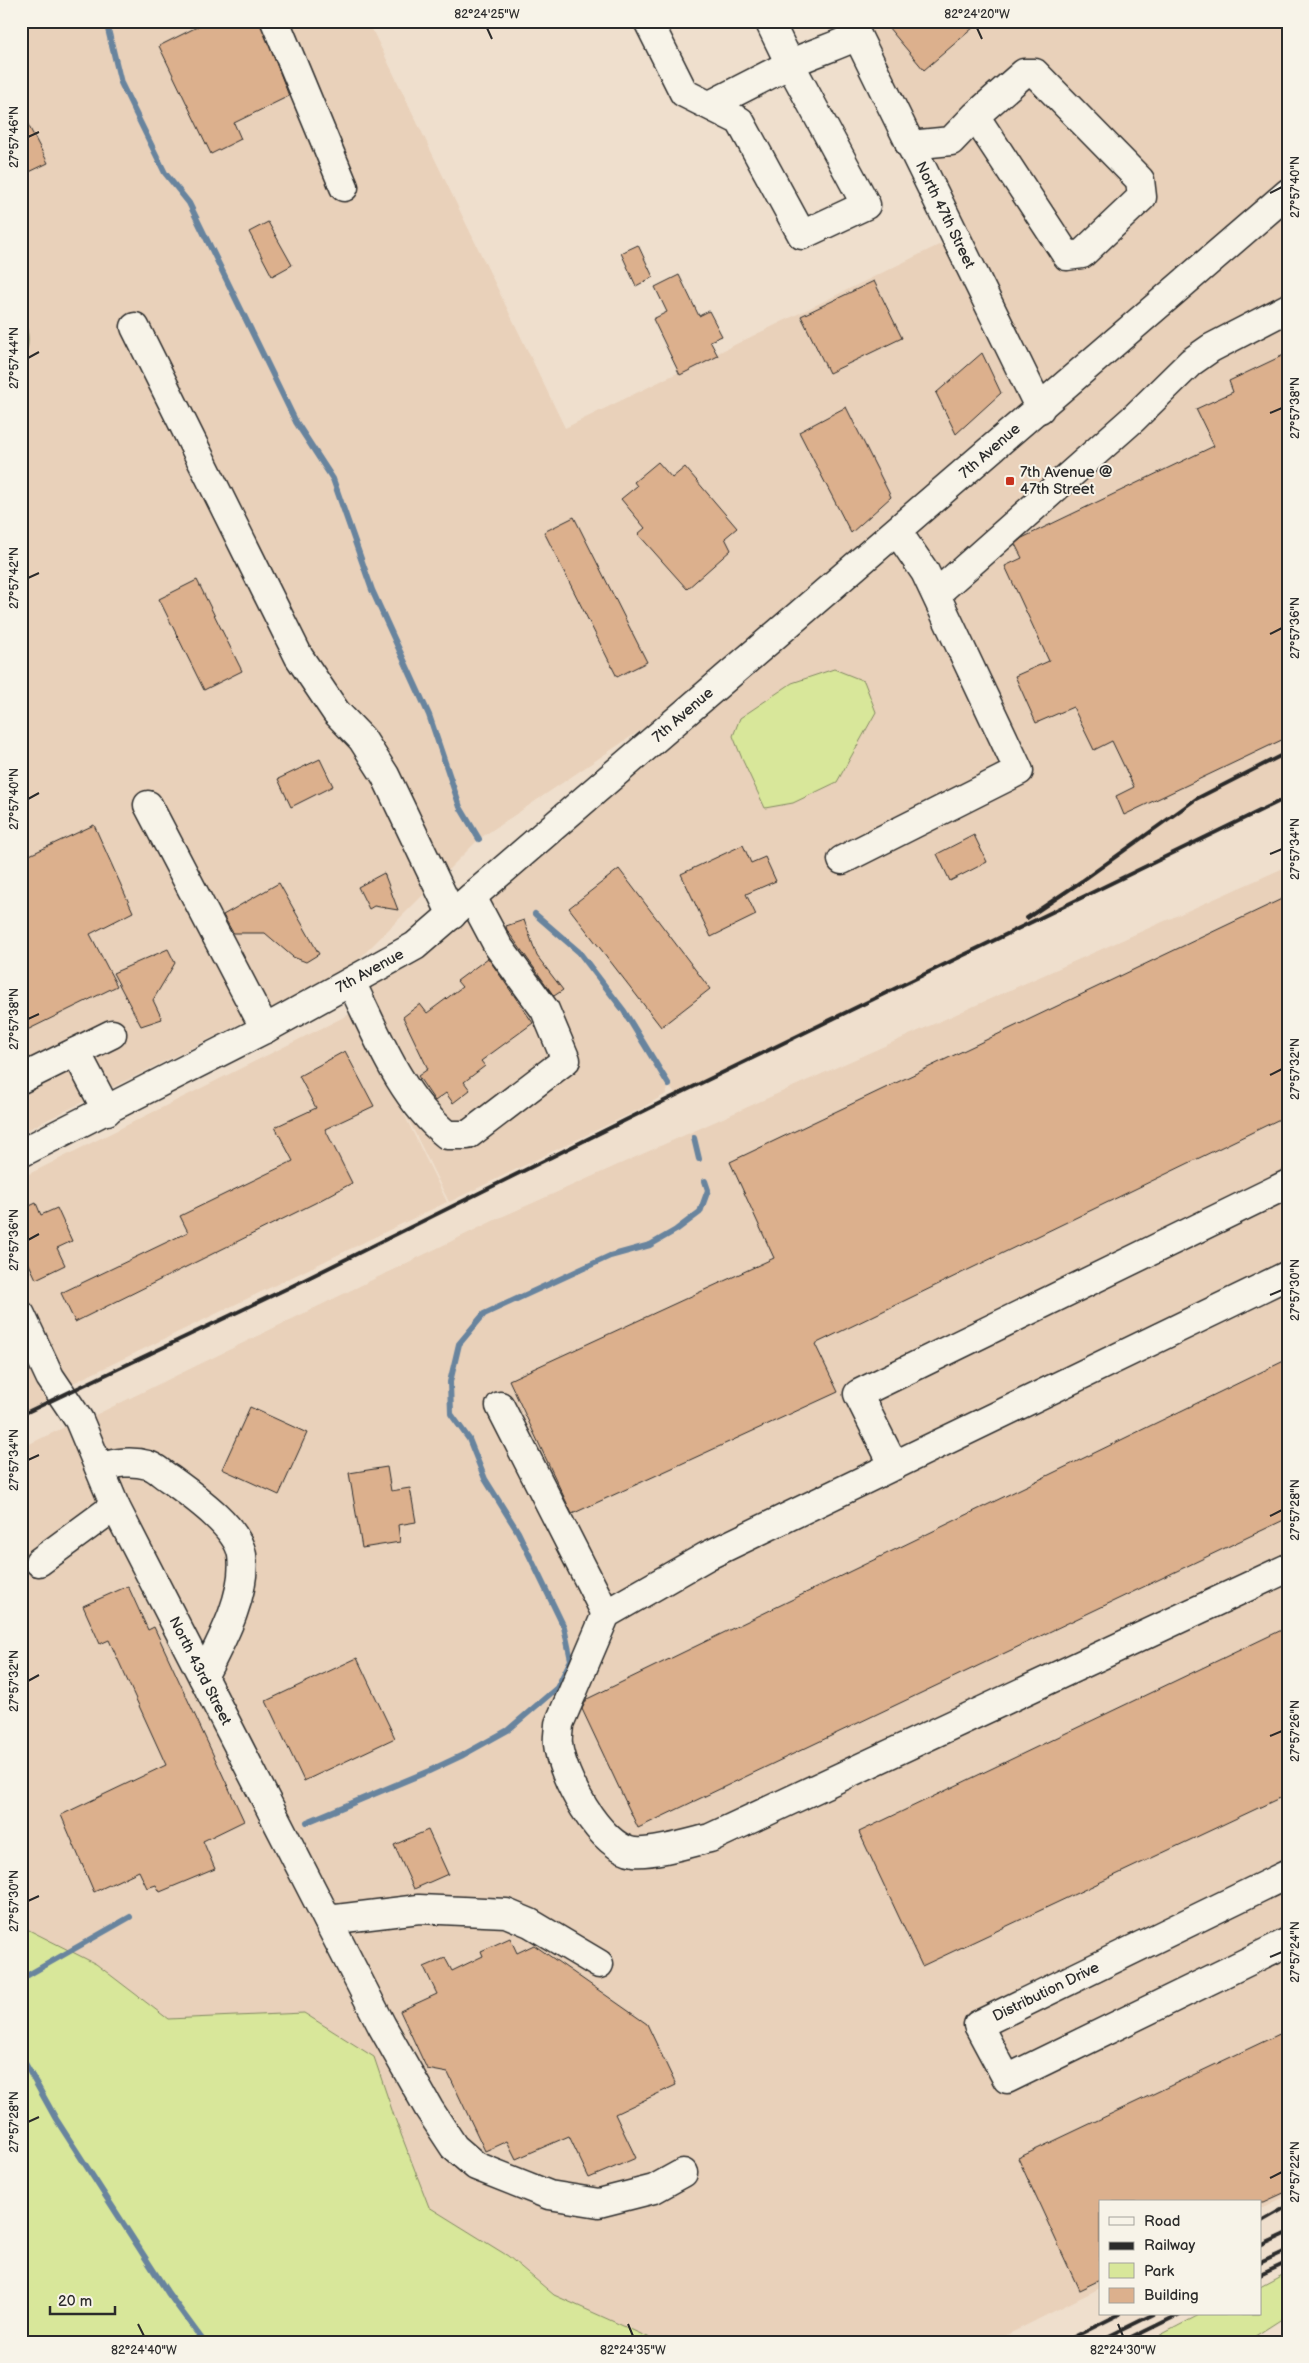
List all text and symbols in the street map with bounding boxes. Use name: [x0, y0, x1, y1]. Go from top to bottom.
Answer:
text: 82°24'25"W: [454, 7, 520, 22]
text: 82°24'20"W: [944, 7, 1010, 22]
text: 27°57'46"N: [7, 106, 22, 168]
text: 27°57'40"N: [1288, 156, 1303, 218]
street label: North 47th Street: [911, 158, 979, 272]
text: 27°57'44"N: [7, 327, 22, 389]
text: 27°57'38"N: [1288, 377, 1303, 439]
street label: 7th Avenue: [956, 419, 1024, 483]
place label: 7th Avenue @ 47th Street: [1020, 463, 1113, 499]
marker: 7th Avenue @ 47th Street: [1004, 475, 1016, 487]
text: 27°57'42"N: [7, 547, 22, 609]
text: 27°57'36"N: [1288, 597, 1303, 659]
street label: 7th Avenue: [649, 683, 717, 747]
text: 27°57'40"N: [7, 768, 22, 830]
text: 27°57'34"N: [1288, 818, 1303, 880]
street label: 7th Avenue: [333, 945, 407, 997]
text: 27°57'38"N: [7, 988, 22, 1050]
text: 27°57'32"N: [1288, 1038, 1303, 1100]
text: 27°57'36"N: [7, 1209, 22, 1271]
text: 27°57'30"N: [1288, 1259, 1303, 1321]
text: 27°57'34"N: [7, 1429, 22, 1491]
text: 27°57'28"N: [1288, 1479, 1303, 1541]
street label: North 43rd Street: [164, 1614, 236, 1729]
text: 27°57'32"N: [7, 1650, 22, 1712]
text: 27°57'26"N: [1288, 1700, 1303, 1762]
text: 27°57'30"N: [7, 1870, 22, 1932]
text: 27°57'24"N: [1288, 1921, 1303, 1983]
street label: Distribution Drive: [989, 1958, 1103, 2026]
text: 27°57'28"N: [7, 2091, 22, 2153]
text: 27°57'22"N: [1288, 2141, 1303, 2203]
legend: [1099, 2200, 1262, 2316]
text: Road: [1144, 2212, 1180, 2231]
text: Railway: [1144, 2236, 1195, 2255]
text: Park: [1144, 2262, 1175, 2281]
scale bar: [50, 2283, 115, 2315]
text: Building: [1144, 2286, 1199, 2305]
text: 20 m: [58, 2292, 92, 2311]
text: 82°24'40"W: [111, 2343, 177, 2358]
text: 82°24'35"W: [600, 2343, 666, 2358]
text: 82°24'30"W: [1090, 2343, 1156, 2358]

